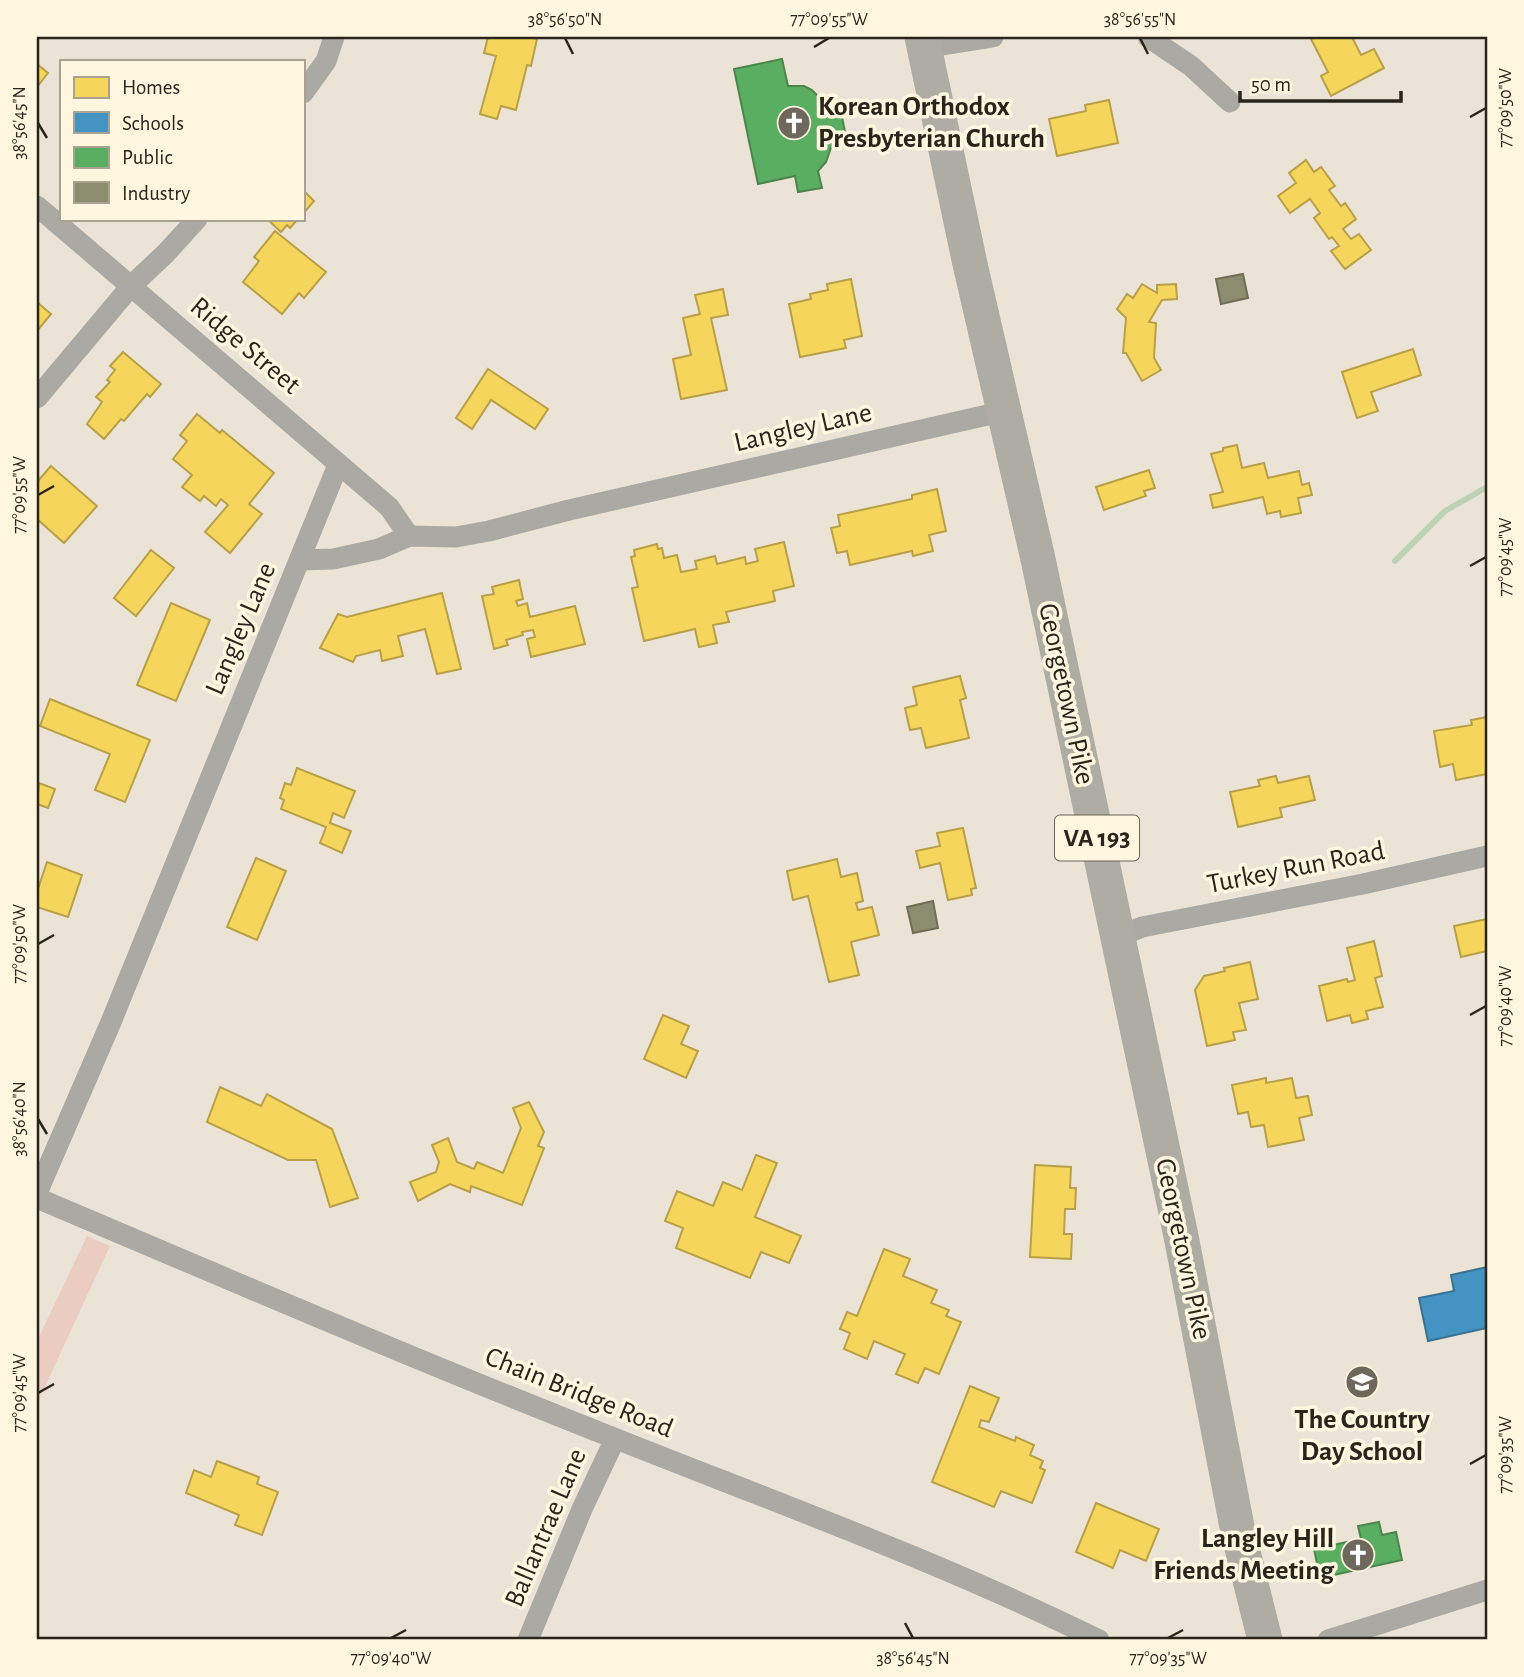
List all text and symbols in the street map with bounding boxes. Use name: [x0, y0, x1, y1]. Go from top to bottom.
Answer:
text: 38°56'50"N: [528, 11, 602, 29]
text: 77°09'55"W: [790, 11, 868, 29]
text: 38°56'55"N: [1104, 11, 1176, 29]
legend: [60, 60, 304, 220]
scale bar: [1240, 60, 1402, 104]
text: 77°09'50"W: [1497, 68, 1515, 148]
text: 50 m: [1251, 74, 1291, 95]
text: Homes: [122, 77, 180, 98]
text: 38°56'45"N: [11, 86, 29, 160]
place label: Korean Orthodox Presbyterian Church: [818, 93, 1045, 153]
church icon: Korean Orthodox Presbyterian Church: [775, 104, 813, 142]
text: Schools: [122, 113, 184, 134]
text: Public: [122, 147, 172, 168]
text: Industry: [122, 183, 190, 204]
street label: Ridge Street: [185, 292, 305, 400]
street label: Langley Lane: [731, 399, 875, 457]
text: 77°09'55"W: [11, 456, 29, 534]
text: 77°09'45"W: [1497, 518, 1515, 596]
street label: Langley Lane: [201, 559, 281, 699]
street label: Georgetown Pike: [1033, 601, 1099, 787]
road number: VA 193: [1055, 816, 1139, 860]
street label: Turkey Run Road: [1205, 837, 1387, 899]
text: 77°09'50"W: [11, 904, 29, 984]
text: 77°09'40"W: [1497, 966, 1515, 1046]
text: 38°56'40"N: [11, 1081, 29, 1157]
street label: Georgetown Pike: [1150, 1156, 1216, 1342]
street label: Chain Bridge Road: [481, 1343, 677, 1443]
text: 77°09'45"W: [11, 1354, 29, 1432]
school or university icon: The Country Day School: [1343, 1363, 1381, 1401]
place label: The Country Day School: [1294, 1406, 1430, 1466]
text: 77°09'35"W: [1497, 1416, 1515, 1494]
street label: Ballantrae Lane: [500, 1445, 592, 1611]
place label: Langley Hill Friends Meeting: [1153, 1525, 1335, 1585]
church icon: Langley Hill Friends Meeting: [1339, 1536, 1377, 1574]
text: 77°09'40"W: [351, 1650, 431, 1668]
text: 38°56'45"N: [876, 1650, 950, 1668]
text: 77°09'35"W: [1129, 1650, 1207, 1668]

